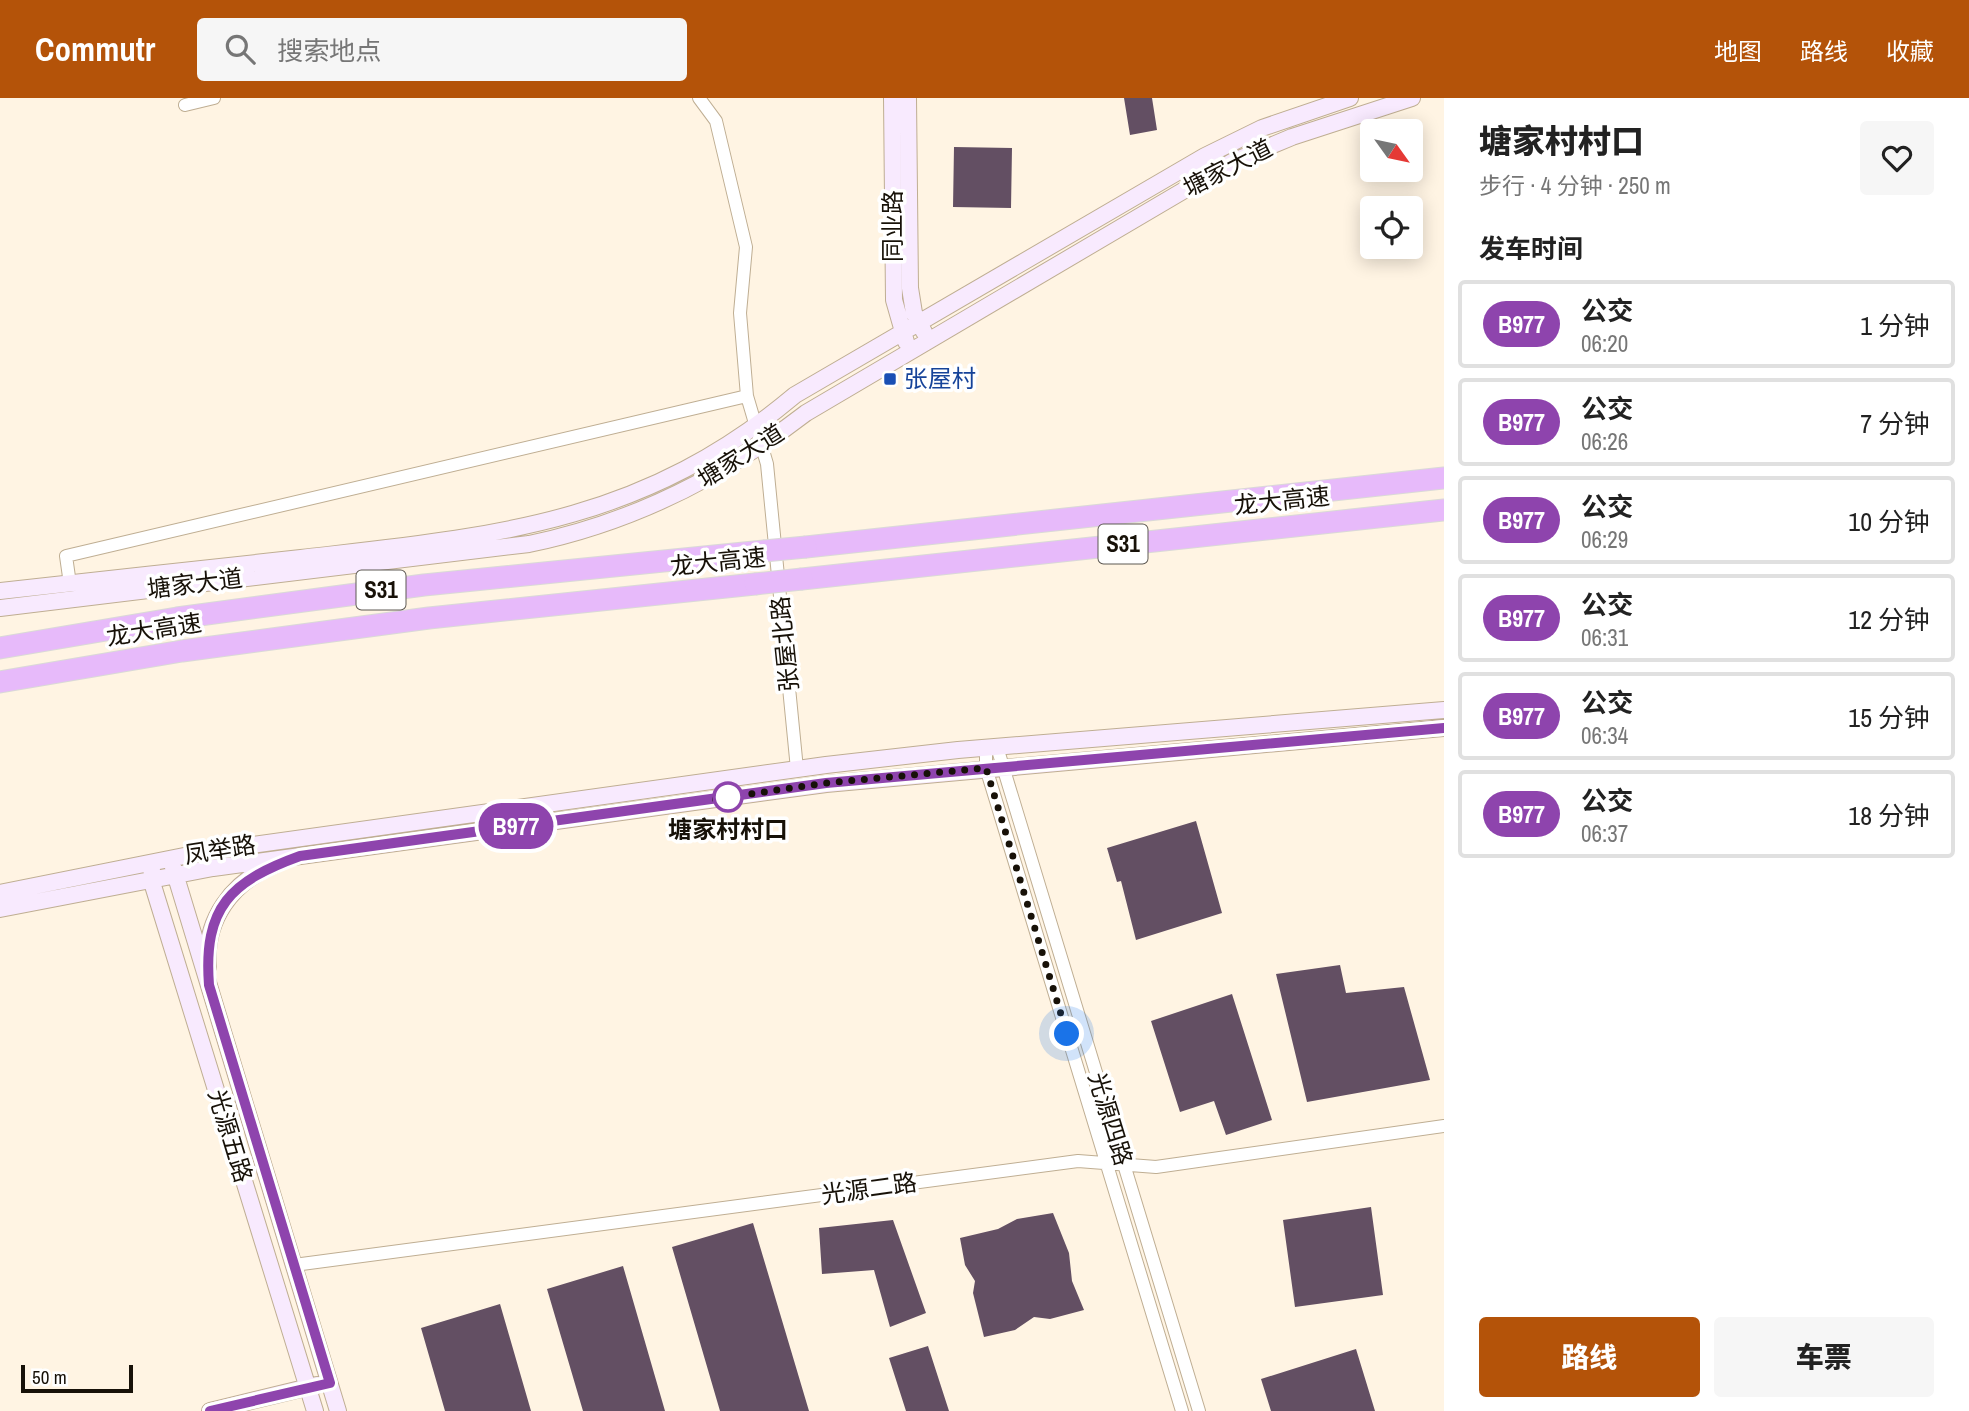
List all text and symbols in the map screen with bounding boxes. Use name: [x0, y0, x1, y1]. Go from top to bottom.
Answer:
search box: [197, 18, 687, 81]
text: Commutr: [35, 27, 155, 71]
icon: search: [221, 30, 259, 68]
text: 搜索地点: [277, 33, 381, 68]
text: 地图: [1714, 35, 1762, 67]
text: 路线: [1800, 35, 1848, 67]
text: 收藏: [1886, 35, 1934, 67]
north arrow: [1360, 119, 1423, 182]
map controls: [1360, 119, 1423, 259]
text: 塘家村村口: [1479, 119, 1644, 163]
button: heart: [1860, 121, 1934, 195]
street label: 塘家大道: [1178, 131, 1278, 203]
text: 步行 · 4 分钟 · 250 m: [1479, 170, 1671, 201]
street label: 同业路: [876, 190, 908, 262]
button: locate: [1360, 196, 1423, 259]
text: 发车时间: [1479, 231, 1583, 266]
text: 公交: [1581, 293, 1633, 328]
text: B977: [1498, 308, 1545, 340]
text: 1 分钟: [1860, 308, 1930, 343]
text: 06:20: [1581, 328, 1628, 359]
place label: 张屋村: [904, 362, 976, 394]
marker: 张屋村: [882, 371, 898, 387]
text: 公交: [1581, 391, 1633, 426]
text: B977: [1498, 406, 1545, 438]
text: 7 分钟: [1860, 406, 1930, 441]
street label: 塘家大道: [691, 416, 790, 494]
text: 06:26: [1581, 426, 1628, 457]
street label: 龙大高速: [1232, 479, 1331, 521]
text: 公交: [1581, 489, 1633, 524]
text: B977: [1498, 504, 1545, 536]
text: 10 分钟: [1848, 504, 1930, 539]
road number: S31: [1098, 524, 1148, 564]
text: 06:29: [1581, 524, 1628, 555]
street label: 龙大高速: [668, 540, 767, 582]
street label: 塘家大道: [145, 561, 244, 605]
road number: S31: [356, 570, 406, 610]
text: 公交: [1581, 587, 1633, 622]
street label: 张屋北路: [763, 595, 805, 694]
text: B977: [1498, 602, 1545, 634]
text: 12 分钟: [1848, 602, 1930, 637]
street label: 龙大高速: [104, 606, 204, 652]
text: 06:31: [1581, 622, 1628, 653]
text: 公交: [1581, 685, 1633, 720]
text: B977: [1498, 700, 1545, 732]
text: 15 分钟: [1848, 700, 1930, 735]
text: 06:34: [1581, 720, 1628, 751]
marker: 塘家村村口: [713, 782, 743, 812]
text: 公交: [1581, 783, 1633, 818]
text: B977: [1498, 798, 1545, 830]
text: 18 分钟: [1848, 798, 1930, 833]
line badge: B977: [467, 803, 565, 849]
text: B977: [492, 810, 540, 842]
place label: 塘家村村口: [668, 813, 788, 845]
text: 06:37: [1581, 818, 1628, 849]
street label: 凤举路: [182, 828, 258, 870]
your location: [1049, 1016, 1084, 1051]
street label: 光源四路: [1082, 1068, 1140, 1169]
street label: 光源五路: [202, 1085, 260, 1186]
street label: 光源二路: [819, 1165, 919, 1211]
button: 路线: [1479, 1317, 1700, 1397]
button: 车票: [1714, 1317, 1934, 1397]
scale bar: [21, 1362, 133, 1394]
text: 50 m: [32, 1364, 67, 1390]

